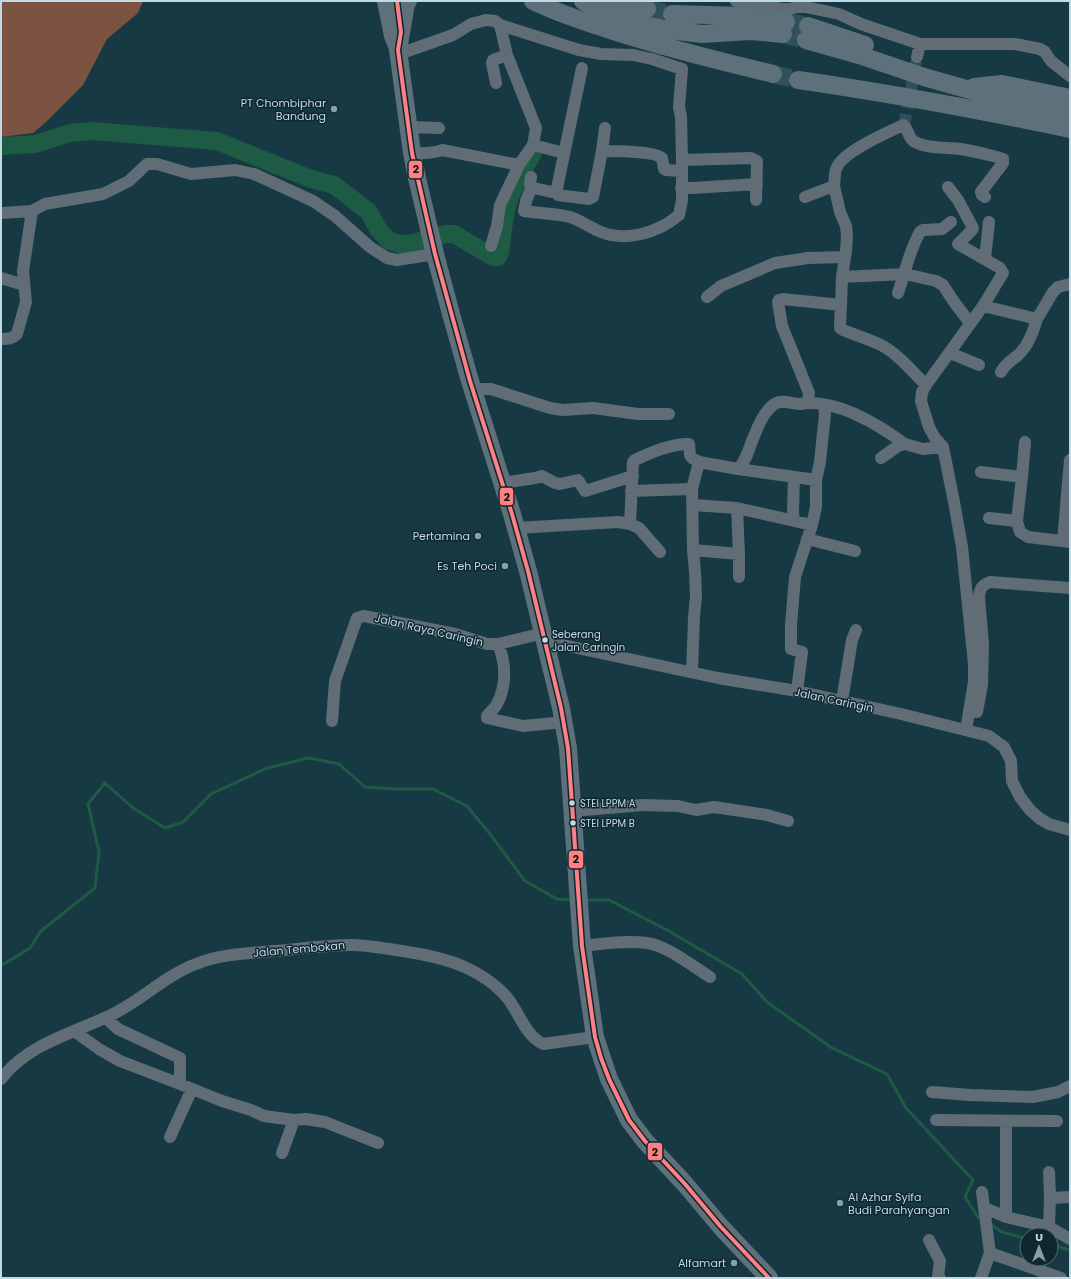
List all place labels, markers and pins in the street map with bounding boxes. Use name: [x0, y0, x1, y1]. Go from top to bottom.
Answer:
place label: PT Chombiphar Bandung: [241, 95, 326, 124]
marker: PT Chombiphar Bandung: [329, 104, 339, 114]
place label: Pertamina: [413, 528, 470, 544]
marker: Pertamina: [473, 531, 483, 541]
place label: Es Teh Poci: [437, 558, 497, 574]
marker: Es Teh Poci: [500, 561, 510, 571]
place label: Seberang Jalan Caringin: [552, 627, 625, 655]
marker: Seberang Jalan Caringin: [540, 635, 550, 645]
place label: STEI LPPM A: [580, 796, 636, 811]
marker: STEI LPPM A: [567, 798, 577, 808]
place label: STEI LPPM B: [580, 816, 635, 831]
marker: STEI LPPM B: [568, 818, 578, 828]
place label: Al Azhar Syifa Budi Parahyangan: [848, 1189, 950, 1218]
marker: Al Azhar Syifa Budi Parahyangan: [835, 1198, 845, 1208]
place label: Alfamart: [678, 1255, 726, 1271]
marker: Alfamart: [729, 1258, 739, 1268]

